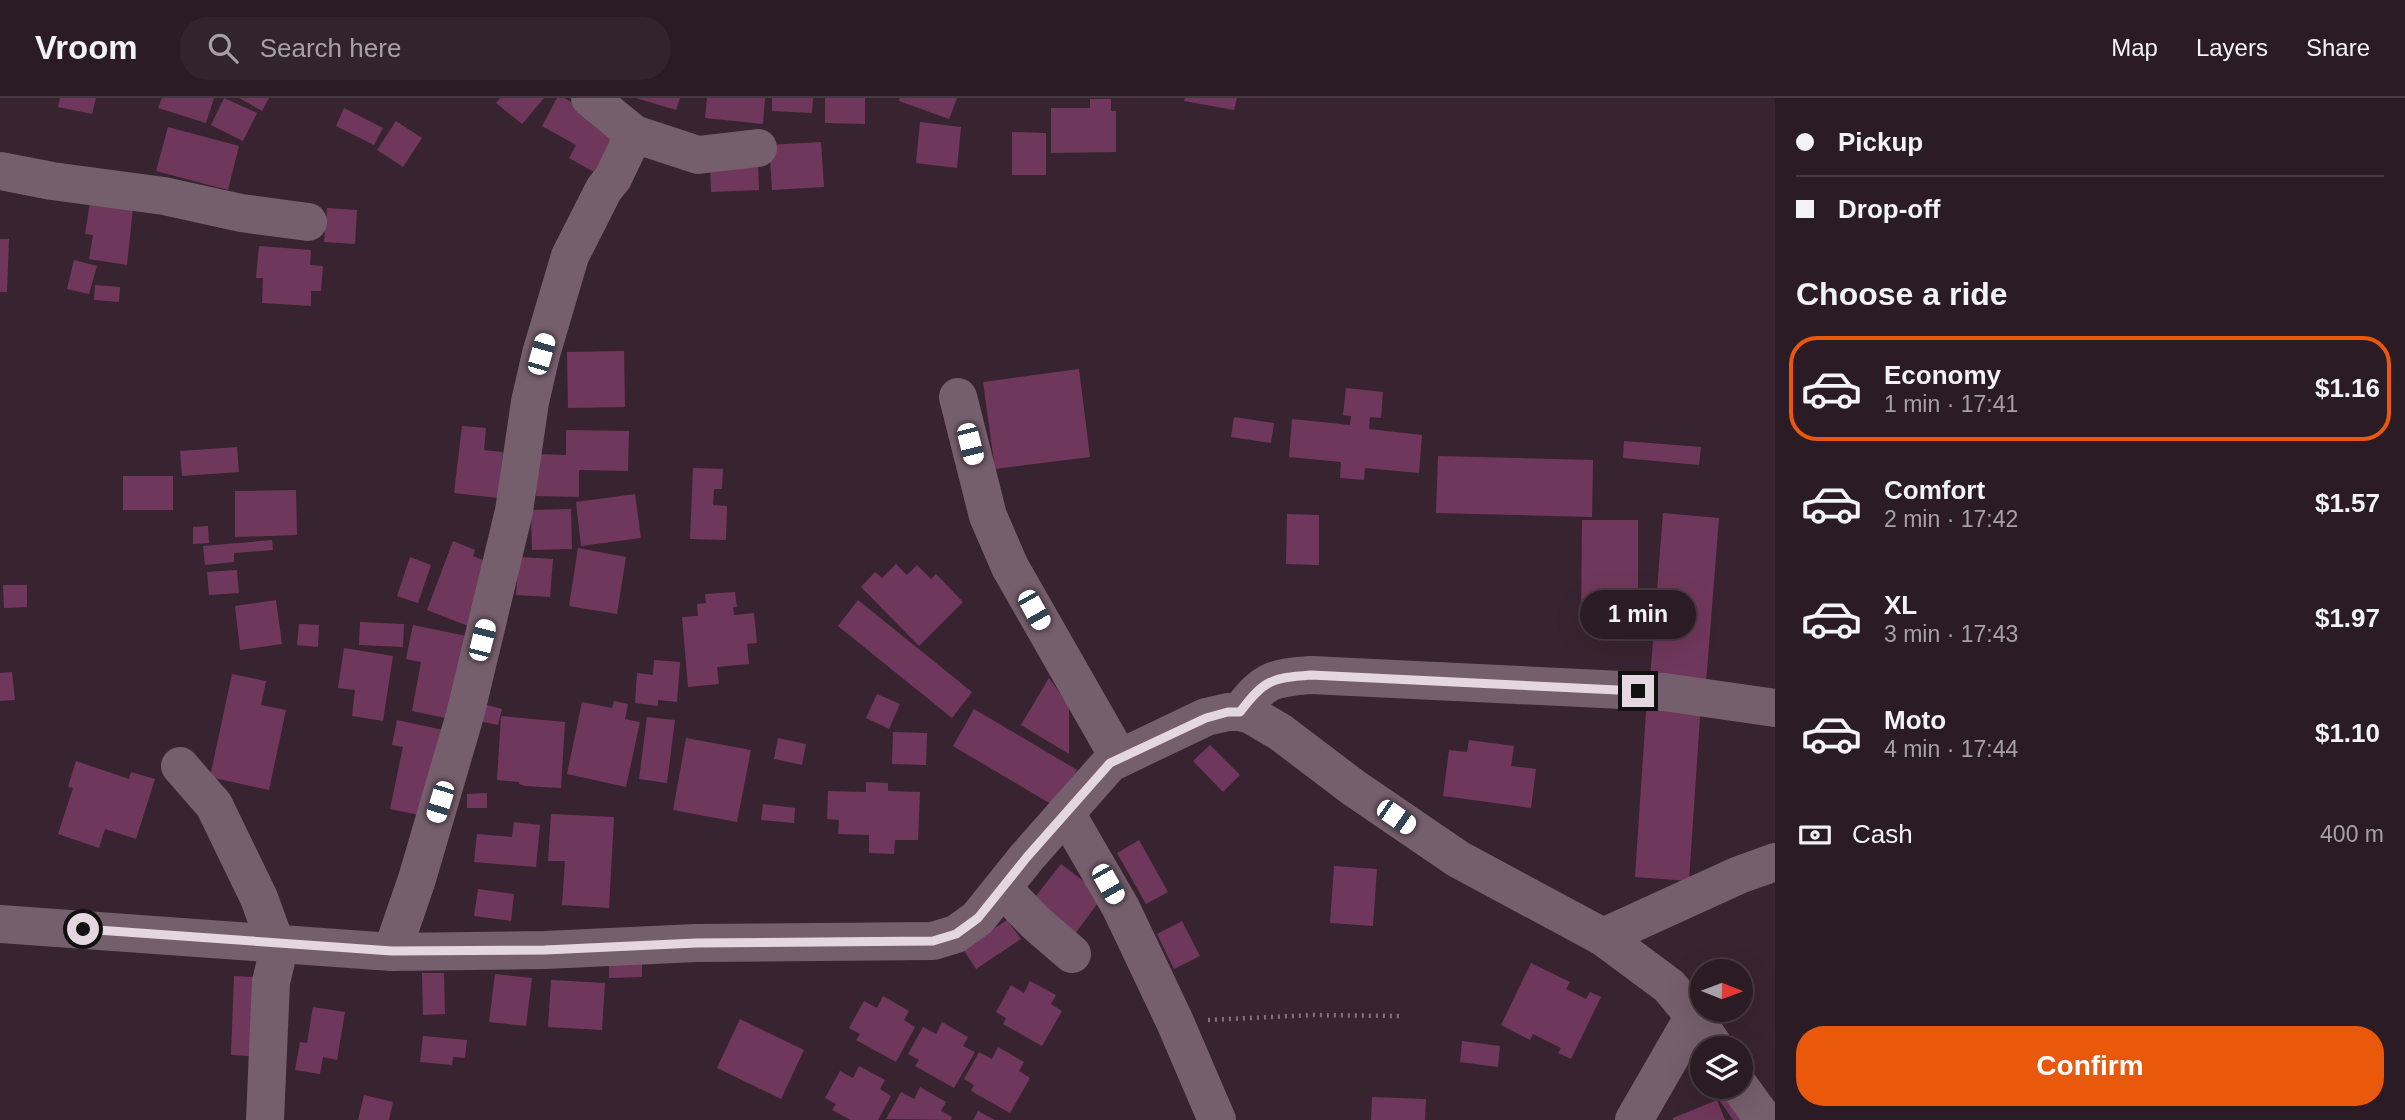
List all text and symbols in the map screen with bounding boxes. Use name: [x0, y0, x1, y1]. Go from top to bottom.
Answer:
search box: [180, 17, 670, 80]
text: Vroom: [35, 29, 138, 66]
icon: search: [204, 29, 242, 67]
text: Search here: [260, 33, 401, 63]
text: Map: [2111, 34, 2158, 61]
text: Layers: [2196, 34, 2268, 61]
text: Share: [2306, 34, 2370, 61]
text: Pickup: [1838, 127, 1923, 157]
text: Drop-off: [1838, 194, 1941, 224]
text: Choose a ride: [1796, 276, 2008, 312]
car: [526, 331, 557, 377]
icon: car: [1800, 357, 1863, 420]
text: Economy: [1884, 360, 2001, 390]
text: $1.16: [2315, 373, 2380, 403]
text: 1 min · 17:41: [1884, 391, 2018, 417]
car: [955, 421, 986, 467]
icon: car: [1800, 472, 1863, 535]
text: Comfort: [1884, 475, 1985, 505]
text: $1.57: [2315, 488, 2380, 518]
text: 2 min · 17:42: [1884, 506, 2018, 532]
car: [1015, 587, 1054, 633]
icon: car: [1800, 587, 1863, 650]
callout: 1 min: [1580, 589, 1696, 638]
text: XL: [1884, 590, 1917, 620]
text: 1 min: [1608, 601, 1668, 627]
text: $1.97: [2315, 603, 2380, 633]
car: [467, 617, 498, 663]
text: 3 min · 17:43: [1884, 621, 2018, 647]
route end: [1622, 675, 1654, 707]
icon: car: [1800, 702, 1863, 765]
text: Moto: [1884, 705, 1946, 735]
text: $1.10: [2315, 718, 2380, 748]
text: 4 min · 17:44: [1884, 736, 2018, 762]
car: [424, 779, 457, 825]
car: [1373, 796, 1420, 838]
icon: cash: [1796, 816, 1834, 854]
text: Cash: [1852, 819, 1913, 849]
text: 400 m: [2320, 821, 2384, 847]
car: [1089, 861, 1128, 907]
route start: [67, 913, 99, 945]
north arrow: [1690, 959, 1754, 1022]
map controls: [1690, 959, 1753, 1099]
button: Confirm: [1796, 1026, 2384, 1106]
button: layers: [1690, 1036, 1753, 1099]

